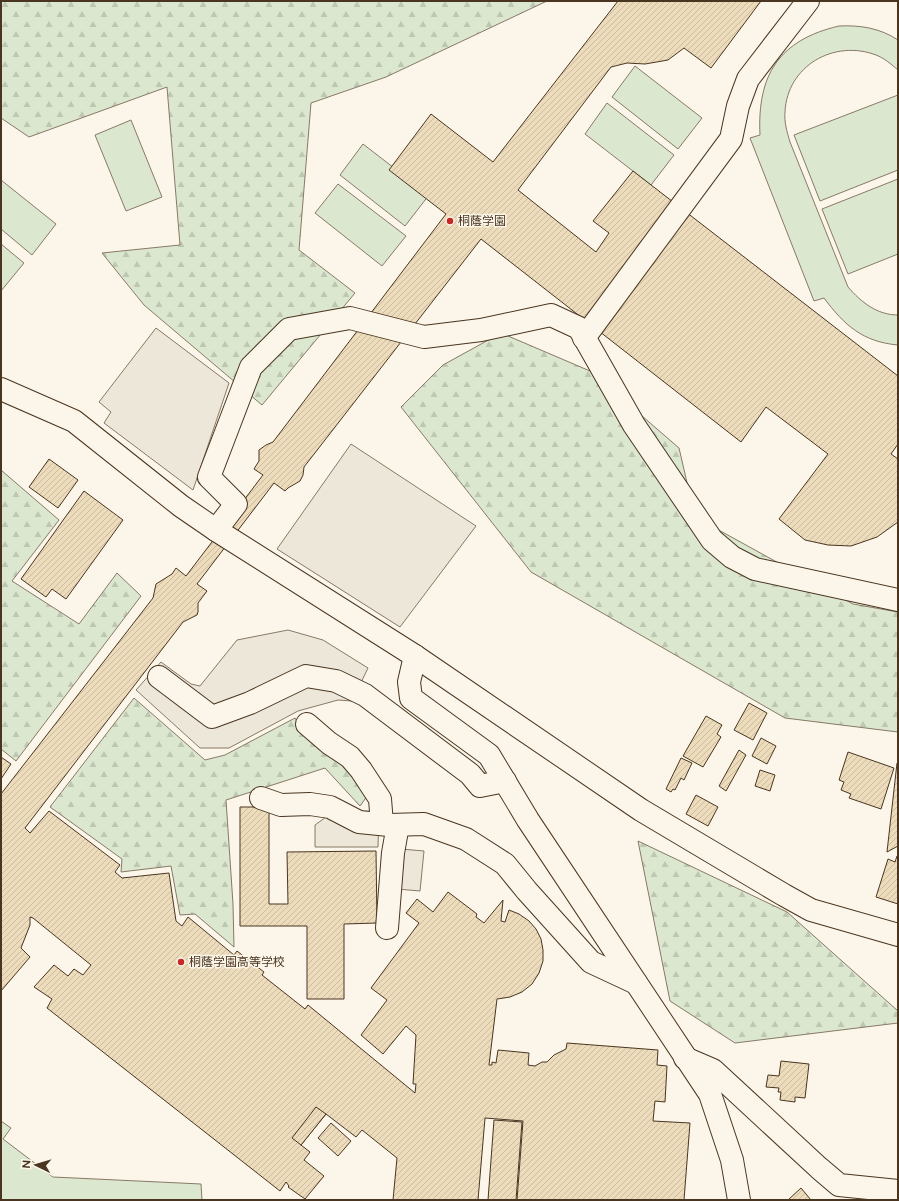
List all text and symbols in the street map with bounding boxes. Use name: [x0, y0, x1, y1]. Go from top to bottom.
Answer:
place label: 桐蔭学園: [458, 214, 506, 228]
marker: 桐蔭学園: [445, 216, 455, 226]
place label: 桐蔭学園高等学校: [189, 955, 285, 969]
marker: 桐蔭学園高等学校: [176, 957, 186, 967]
north arrow: [16, 1145, 56, 1185]
text: N: [20, 1159, 33, 1169]

